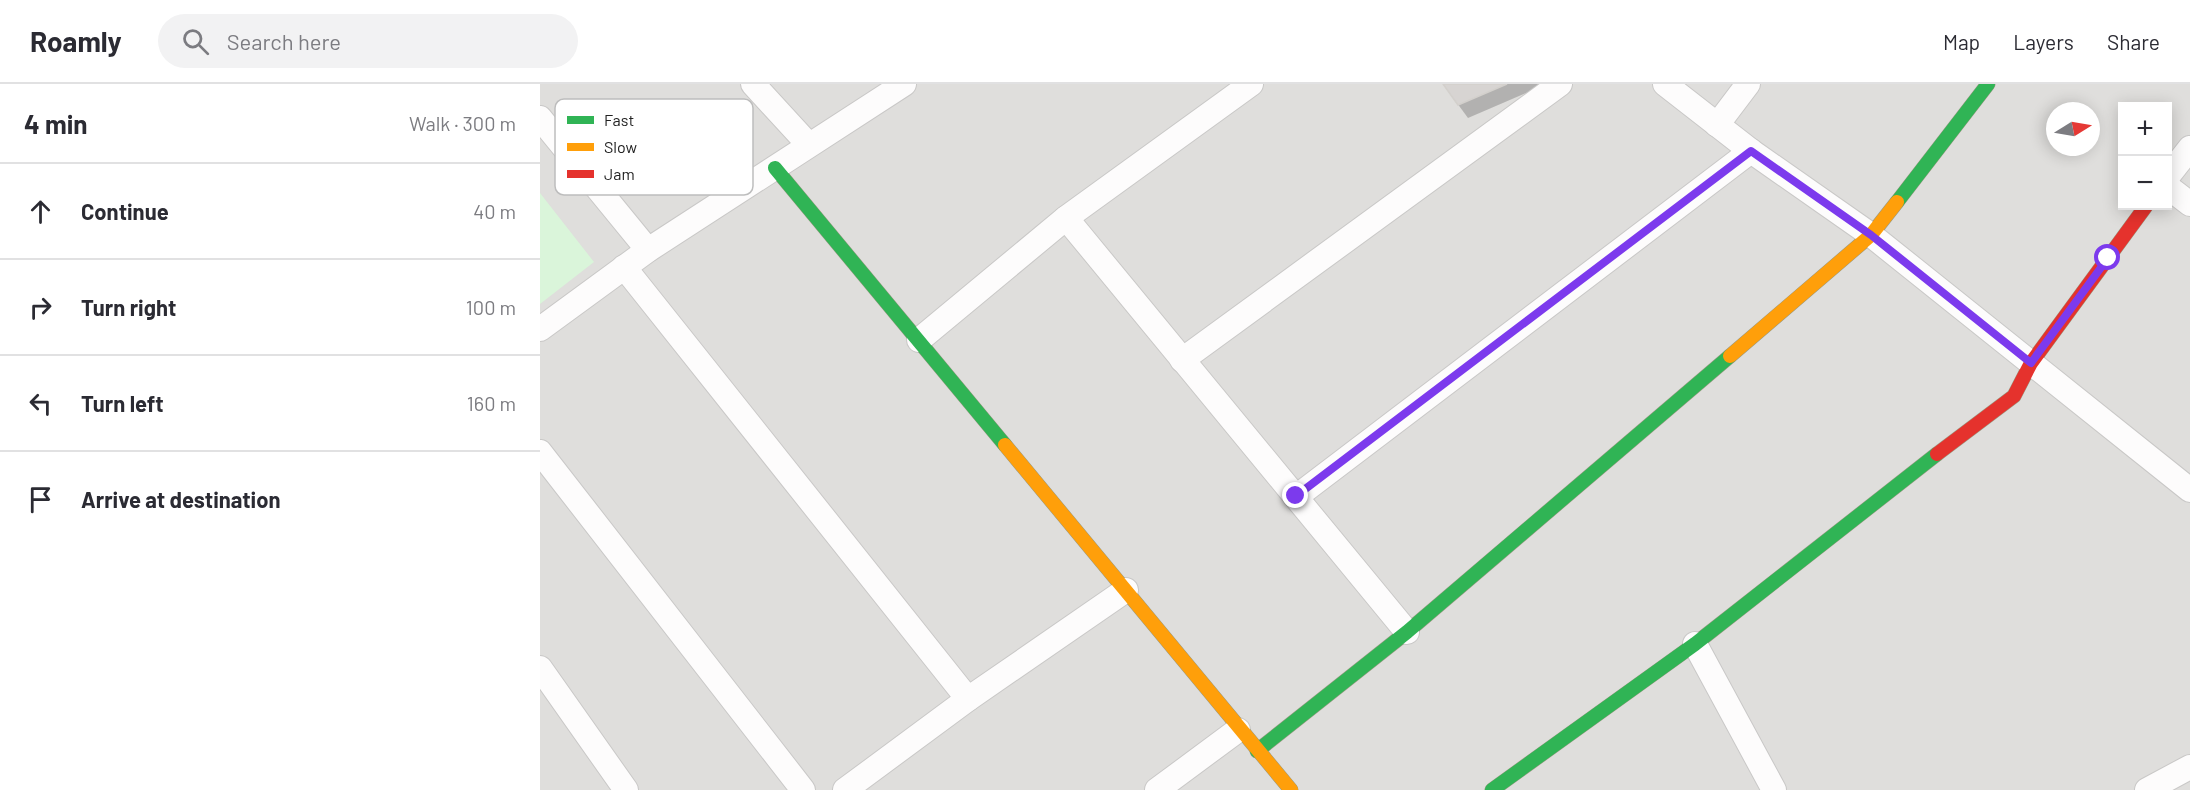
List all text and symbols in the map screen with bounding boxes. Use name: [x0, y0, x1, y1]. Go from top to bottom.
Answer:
search box: [158, 14, 578, 68]
text: Roamly: [30, 24, 122, 58]
icon: search: [179, 25, 212, 58]
text: Search here: [227, 28, 341, 54]
text: Map: [1943, 29, 1980, 54]
text: Layers: [2013, 29, 2074, 54]
text: Share: [2107, 29, 2160, 54]
legend: [555, 99, 753, 195]
north arrow: [2046, 102, 2100, 156]
map controls: [2118, 102, 2172, 210]
button: +: [2118, 102, 2172, 156]
text: 4 min: [24, 108, 88, 139]
text: Fast: [604, 110, 634, 129]
text: Walk · 300 m: [409, 111, 516, 135]
text: Slow: [604, 137, 637, 156]
button: −: [2118, 156, 2172, 210]
text: Jam: [604, 164, 635, 183]
icon: ahead: [24, 195, 57, 228]
text: Continue: [81, 198, 169, 224]
text: 40 m: [473, 199, 516, 223]
route start: [2094, 244, 2120, 270]
icon: right: [24, 291, 57, 324]
text: Turn right: [81, 294, 176, 320]
text: 100 m: [466, 295, 516, 319]
icon: left: [24, 387, 57, 420]
text: Turn left: [81, 390, 164, 416]
text: 160 m: [467, 391, 516, 415]
route end: [1282, 482, 1308, 508]
icon: arrive: [24, 483, 57, 516]
text: Arrive at destination: [81, 486, 280, 512]

